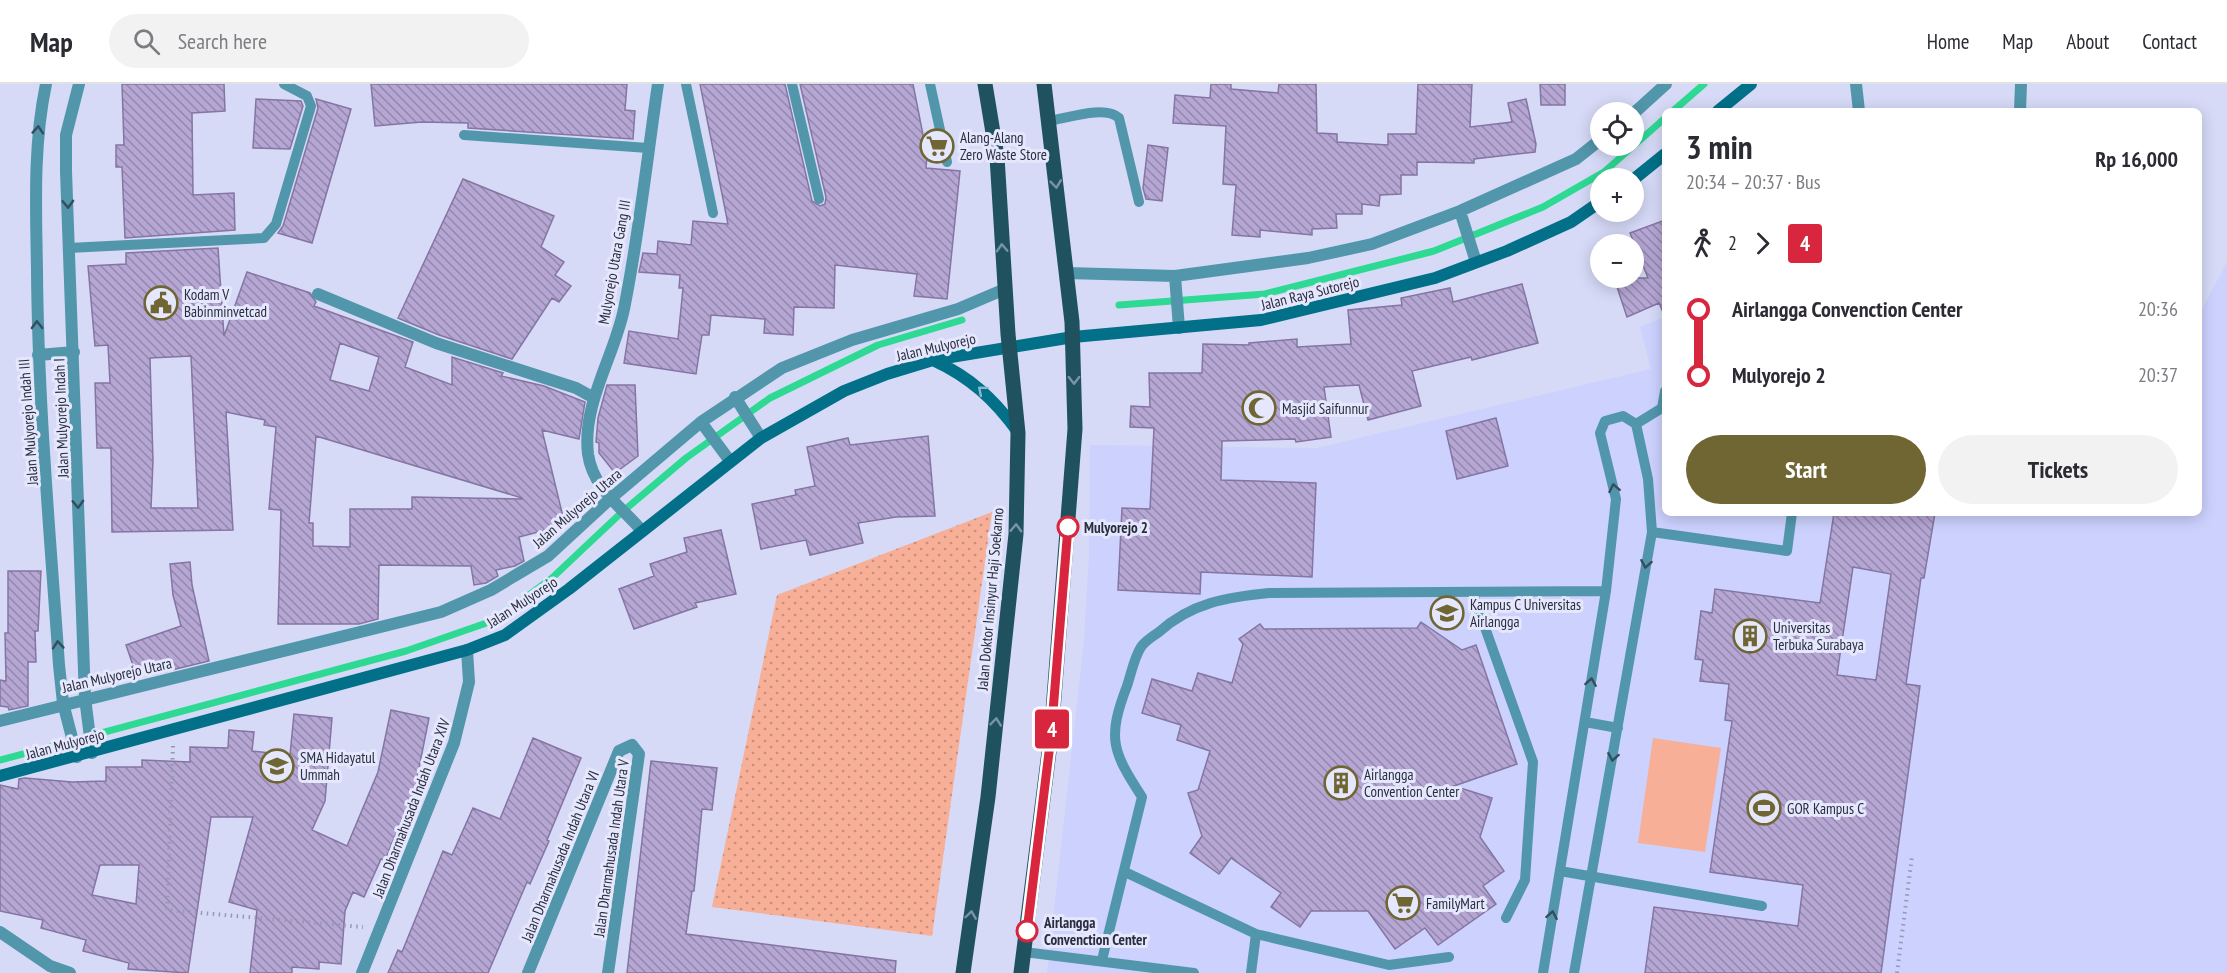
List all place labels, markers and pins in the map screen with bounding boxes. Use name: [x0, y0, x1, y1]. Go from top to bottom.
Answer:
supermarket icon: Alang-Alang Zero Waste Store: [919, 128, 955, 164]
place label: Alang-Alang Zero Waste Store: [960, 128, 1047, 164]
public building icon: Kodam V Babinminvetcad: [143, 285, 179, 321]
place label: Kodam V Babinminvetcad: [184, 285, 267, 321]
mosque icon: Masjid Saifunnur: [1241, 390, 1277, 426]
place label: Masjid Saifunnur: [1282, 399, 1370, 418]
marker: Mulyorejo 2: [1057, 516, 1079, 538]
place label: Mulyorejo 2: [1084, 518, 1148, 537]
school or university icon: Kampus C Universitas Airlangga: [1429, 595, 1465, 631]
place label: Kampus C Universitas Airlangga: [1470, 595, 1581, 631]
building icon: Universitas Terbuka Surabaya: [1732, 618, 1768, 654]
place label: Universitas Terbuka Surabaya: [1773, 618, 1864, 654]
school or university icon: SMA Hidayatul Ummah: [259, 748, 295, 784]
place label: SMA Hidayatul Ummah: [300, 748, 376, 784]
building icon: Airlangga Convention Center: [1323, 765, 1359, 801]
place label: Airlangga Convention Center: [1364, 765, 1460, 801]
sports icon: GOR Kampus C: [1746, 790, 1782, 826]
place label: GOR Kampus C: [1787, 799, 1864, 818]
supermarket icon: FamilyMart: [1385, 885, 1421, 921]
place label: FamilyMart: [1426, 894, 1485, 913]
place label: Airlangga Convenction Center: [1043, 913, 1148, 949]
marker: Airlangga Convenction Center: [1016, 920, 1038, 942]

